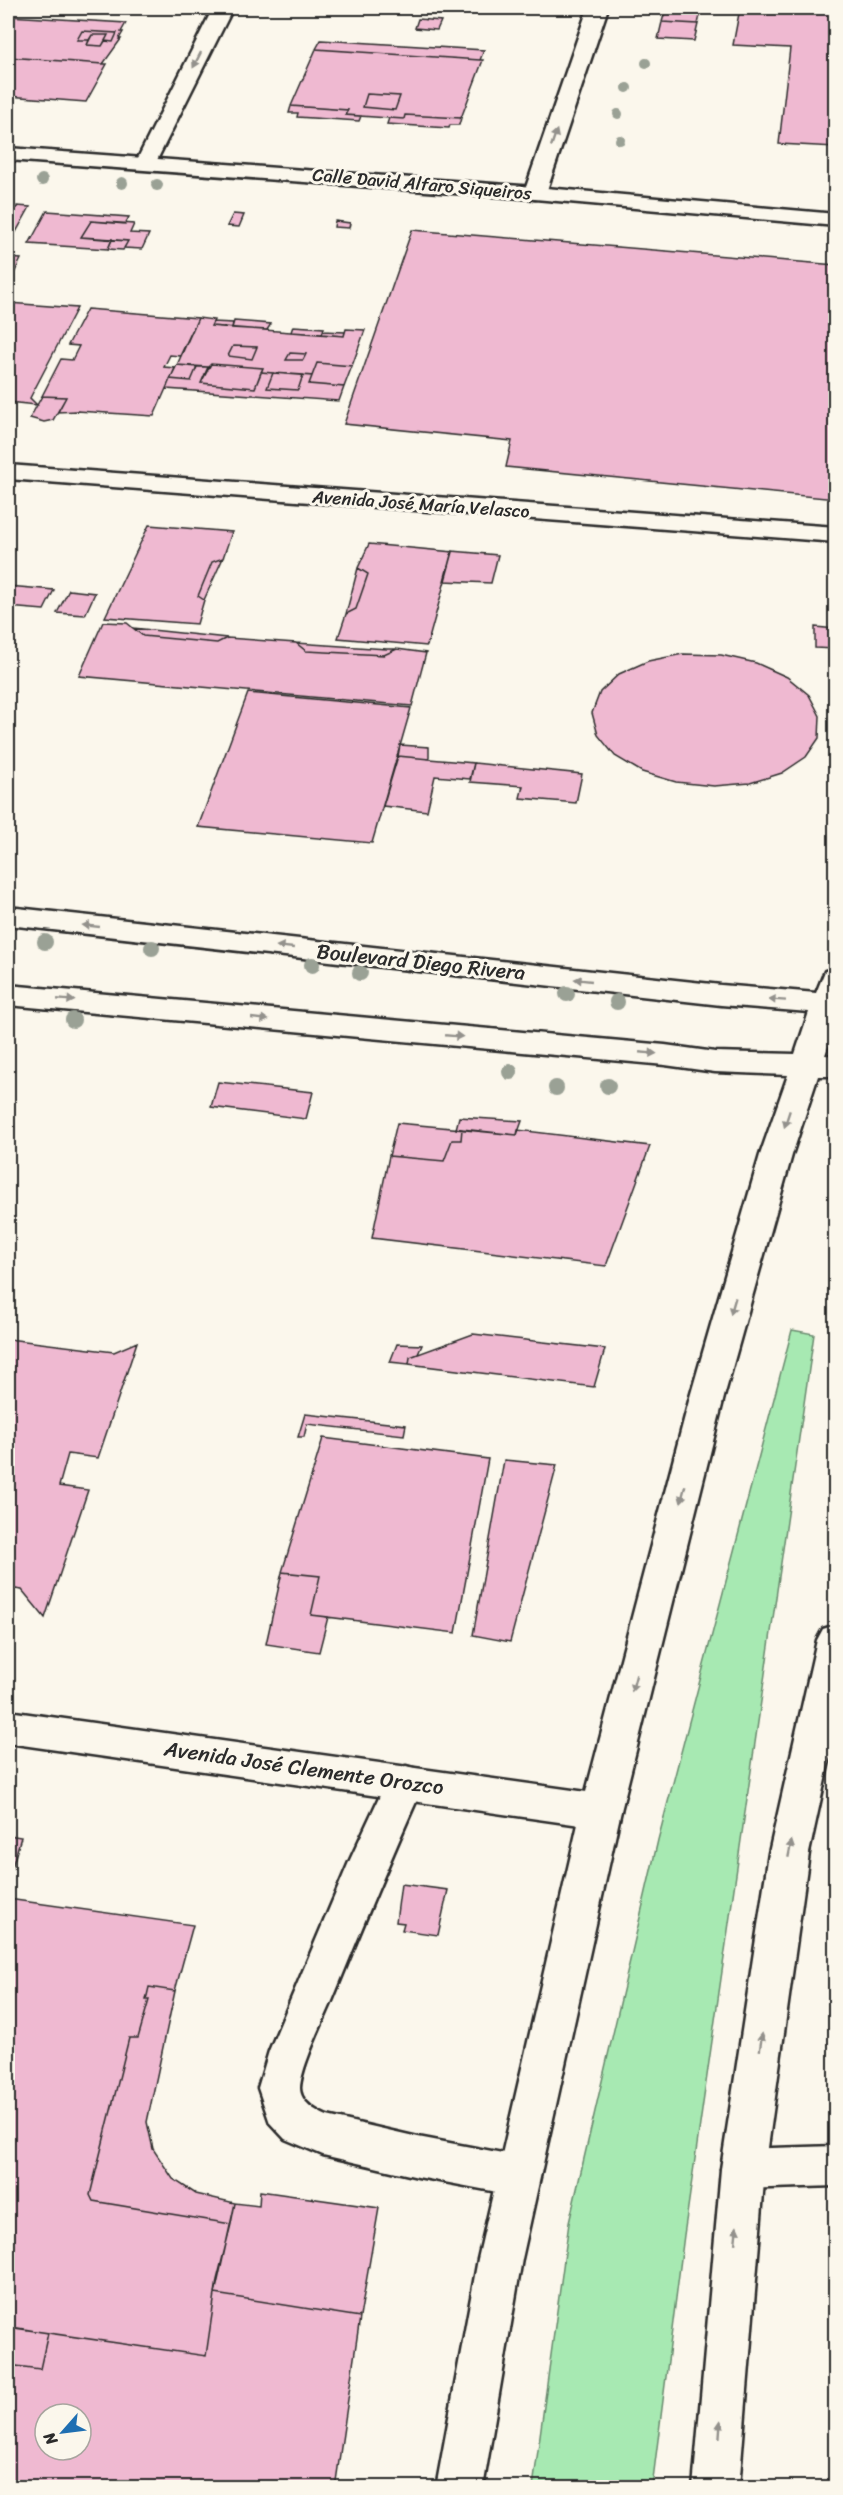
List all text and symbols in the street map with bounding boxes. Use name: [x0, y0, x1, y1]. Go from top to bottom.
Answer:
one-way arrow: [192, 51, 202, 68]
one-way arrow: [550, 129, 559, 147]
street label: Calle David Alfaro Siqueiros: [311, 158, 534, 210]
street label: Avenida José María Velasco: [310, 480, 531, 528]
one-way arrow: [82, 921, 101, 930]
street label: Boulevard Diego Rivera: [315, 932, 528, 992]
one-way arrow: [275, 942, 294, 952]
one-way arrow: [574, 975, 593, 985]
one-way arrow: [56, 995, 75, 1005]
one-way arrow: [768, 995, 787, 1005]
one-way arrow: [250, 1014, 269, 1024]
one-way arrow: [445, 1031, 464, 1041]
one-way arrow: [639, 1048, 658, 1058]
one-way arrow: [782, 1110, 792, 1128]
one-way arrow: [728, 1297, 737, 1315]
one-way arrow: [677, 1485, 687, 1503]
one-way arrow: [628, 1674, 638, 1692]
street label: Avenida José Clemente Orozco: [161, 1729, 446, 1806]
one-way arrow: [786, 1839, 795, 1858]
one-way arrow: [757, 2032, 766, 2051]
one-way arrow: [731, 2225, 741, 2244]
north arrow: [33, 2402, 93, 2462]
one-way arrow: [716, 2420, 725, 2439]
text: N: [34, 2426, 66, 2451]

